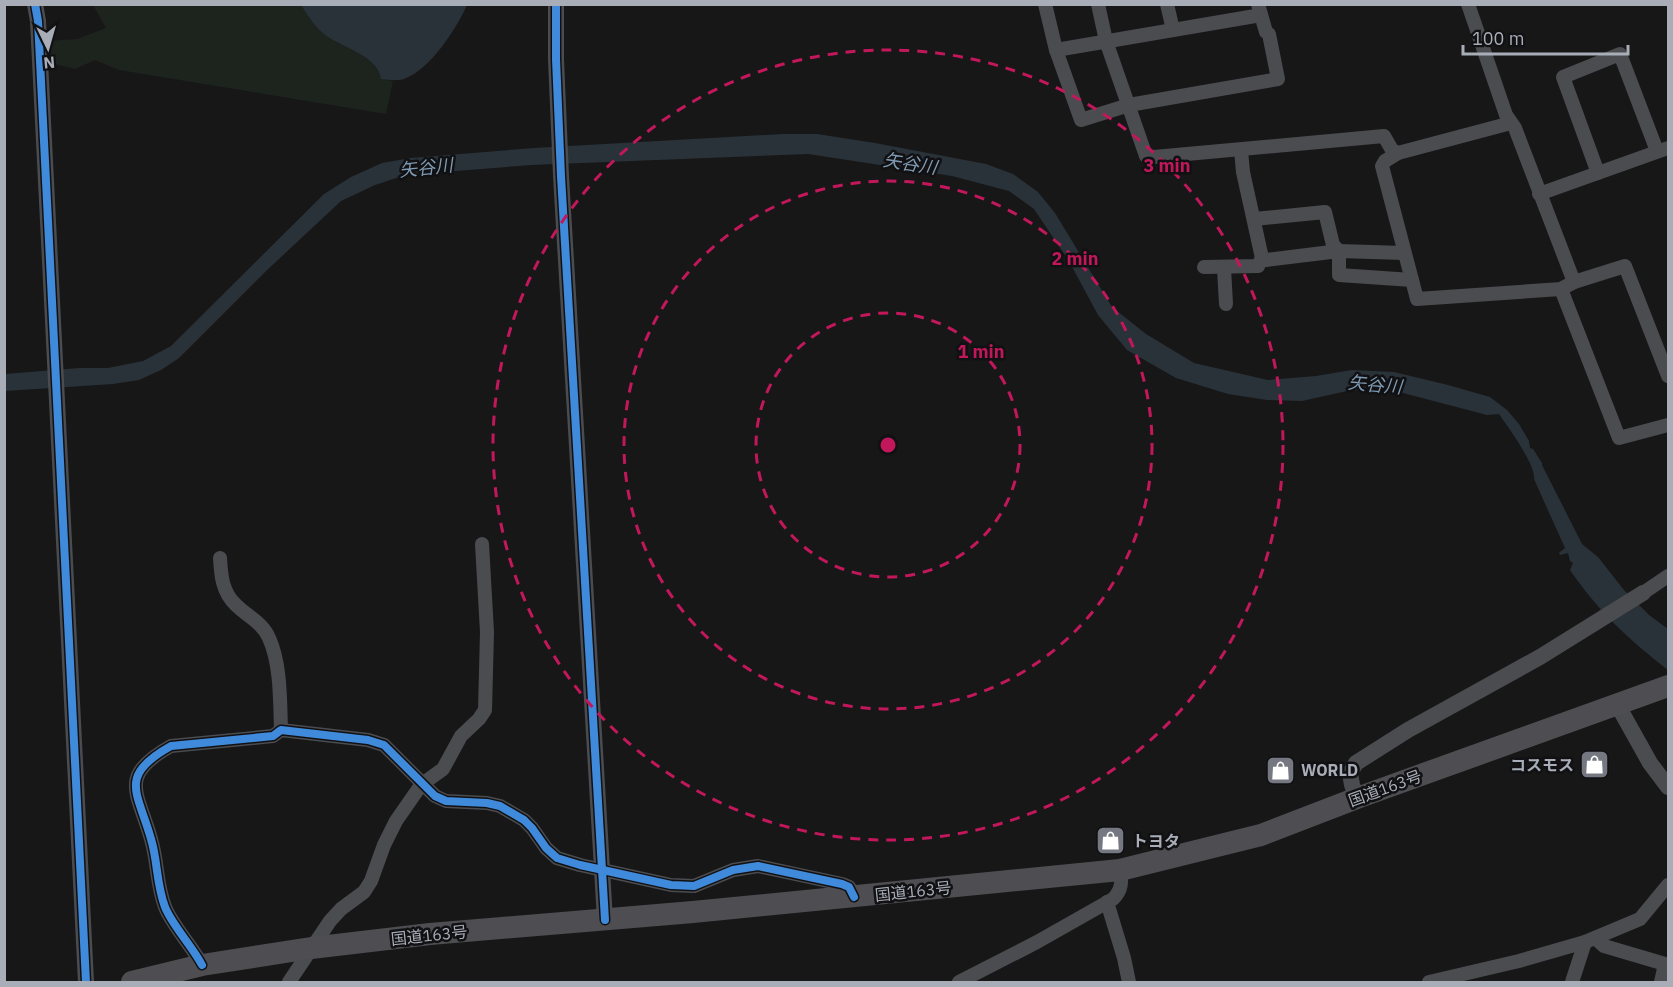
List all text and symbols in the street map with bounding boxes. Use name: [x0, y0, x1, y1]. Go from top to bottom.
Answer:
north arrow: [18, 18, 78, 78]
scale bar: [1463, 18, 1628, 56]
text: 100 m: [1472, 27, 1524, 50]
text: N: [43, 52, 56, 73]
water label: 矢谷川: [882, 148, 941, 179]
water label: 矢谷川: [398, 153, 456, 182]
text: 3 min: [1143, 154, 1191, 177]
text: 2 min: [1051, 247, 1099, 270]
text: 1 min: [957, 340, 1005, 363]
water label: 矢谷川: [1347, 371, 1405, 398]
centre of rings: [878, 435, 898, 455]
shop icon: コスモス: [1579, 749, 1611, 781]
shop icon: WORLD: [1264, 754, 1296, 786]
place label: コスモス: [1510, 755, 1574, 775]
place label: WORLD: [1301, 760, 1358, 780]
street label: 国道163号: [1345, 765, 1425, 811]
shop icon: トヨタ: [1095, 825, 1127, 857]
place label: トヨタ: [1132, 831, 1180, 851]
street label: 国道163号: [874, 877, 952, 905]
street label: 国道163号: [390, 921, 468, 949]

